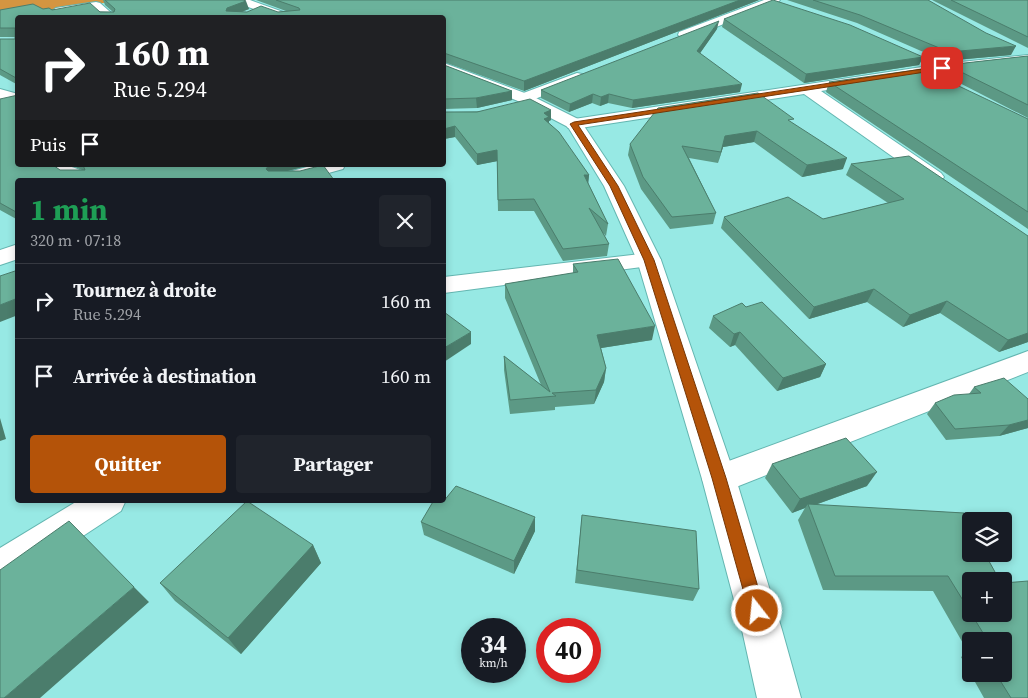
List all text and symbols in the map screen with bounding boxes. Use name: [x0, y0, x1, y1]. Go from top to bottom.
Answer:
text: 160 m: [113, 29, 209, 77]
icon: right: [30, 35, 95, 100]
pin: [921, 47, 963, 89]
icon: arrive: [928, 54, 956, 82]
text: Rue 5.294: [113, 74, 207, 104]
icon: arrive: [76, 130, 104, 158]
text: Puis: [30, 131, 66, 157]
text: 1 min: [30, 189, 108, 230]
button: close: [379, 195, 431, 247]
text: 320 m · 07:18: [30, 229, 121, 251]
text: Tournez à droite: [73, 277, 216, 303]
icon: right: [30, 287, 58, 315]
text: 160 m: [381, 288, 431, 314]
text: Rue 5.294: [73, 303, 141, 325]
icon: arrive: [30, 362, 58, 390]
text: Arrivée à destination: [73, 363, 256, 389]
text: 160 m: [381, 363, 431, 389]
button: Quitter: [30, 435, 226, 493]
button: Partager: [236, 435, 431, 493]
map controls: [962, 512, 1012, 682]
button: layers: [962, 512, 1012, 562]
button: +: [962, 572, 1012, 622]
position arrow: [730, 584, 782, 636]
speed limit sign: 40: [536, 618, 601, 683]
text: 34: [480, 627, 507, 661]
button: −: [962, 632, 1012, 682]
text: km/h: [479, 655, 508, 671]

